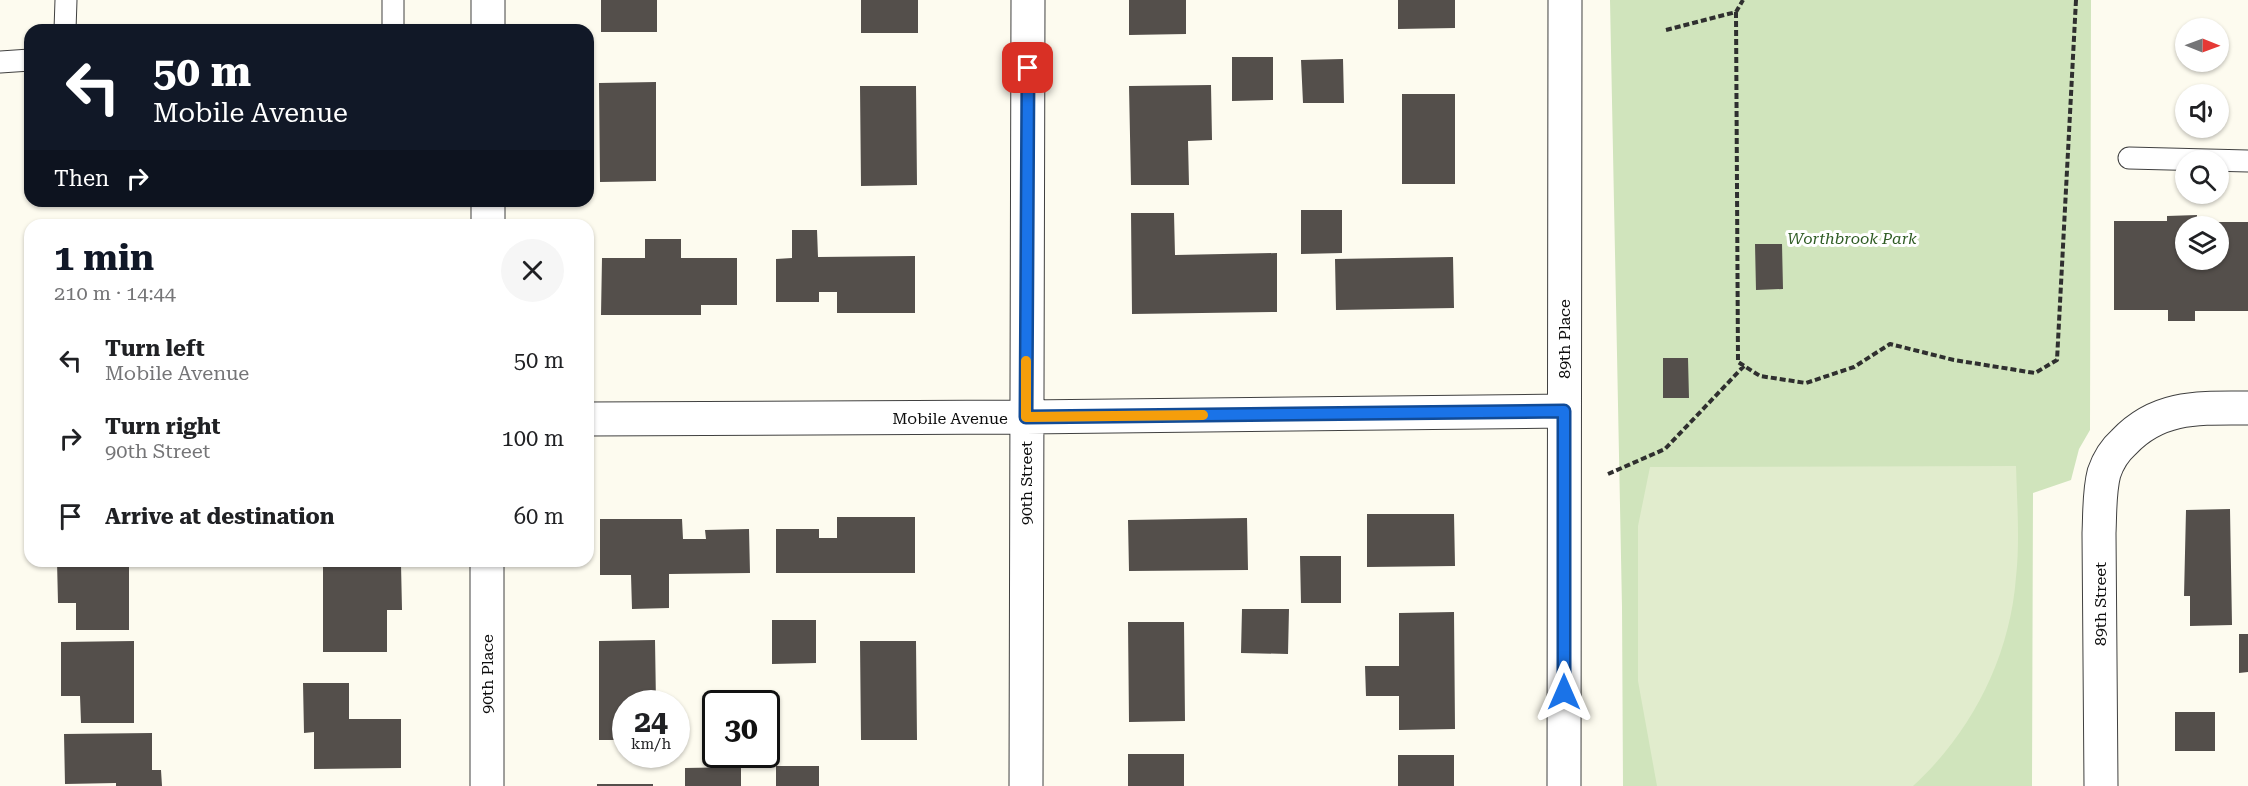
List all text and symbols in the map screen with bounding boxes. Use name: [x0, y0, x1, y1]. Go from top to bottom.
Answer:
north arrow: [2175, 18, 2229, 72]
map controls: [2175, 18, 2229, 270]
pin: [1002, 42, 1053, 93]
text: 50 m: [153, 47, 251, 96]
icon: left: [54, 48, 132, 126]
icon: arrive: [1011, 51, 1044, 84]
button: sound: [2175, 84, 2229, 138]
text: Mobile Avenue: [153, 97, 348, 129]
button: search: [2175, 150, 2229, 204]
icon: right: [121, 162, 154, 195]
text: Then: [54, 166, 109, 191]
button: layers: [2175, 216, 2229, 270]
park label: Worthbrook Park: [1787, 229, 1917, 248]
text: 1 min: [54, 237, 154, 279]
button: close: [501, 239, 564, 302]
text: 210 m · 14:44: [54, 281, 176, 305]
street label: 89th Place: [1555, 299, 1574, 379]
text: Turn left: [105, 336, 205, 361]
icon: left: [54, 344, 87, 377]
text: 50 m: [514, 348, 564, 373]
text: Mobile Avenue: [105, 361, 249, 385]
street label: Mobile Avenue: [892, 409, 1008, 428]
text: Turn right: [105, 414, 220, 439]
icon: right: [54, 422, 87, 455]
text: 100 m: [501, 426, 564, 451]
text: 90th Street: [105, 439, 210, 463]
street label: 90th Street: [1017, 441, 1036, 525]
icon: arrive: [54, 500, 87, 533]
text: Arrive at destination: [105, 504, 334, 529]
text: 60 m: [514, 504, 564, 529]
street label: 89th Street: [2091, 562, 2110, 646]
street label: 90th Place: [478, 634, 497, 714]
position arrow: [1532, 660, 1596, 724]
speed limit sign: 30: [702, 690, 780, 768]
text: 24: [634, 704, 668, 739]
text: km/h: [631, 735, 671, 753]

